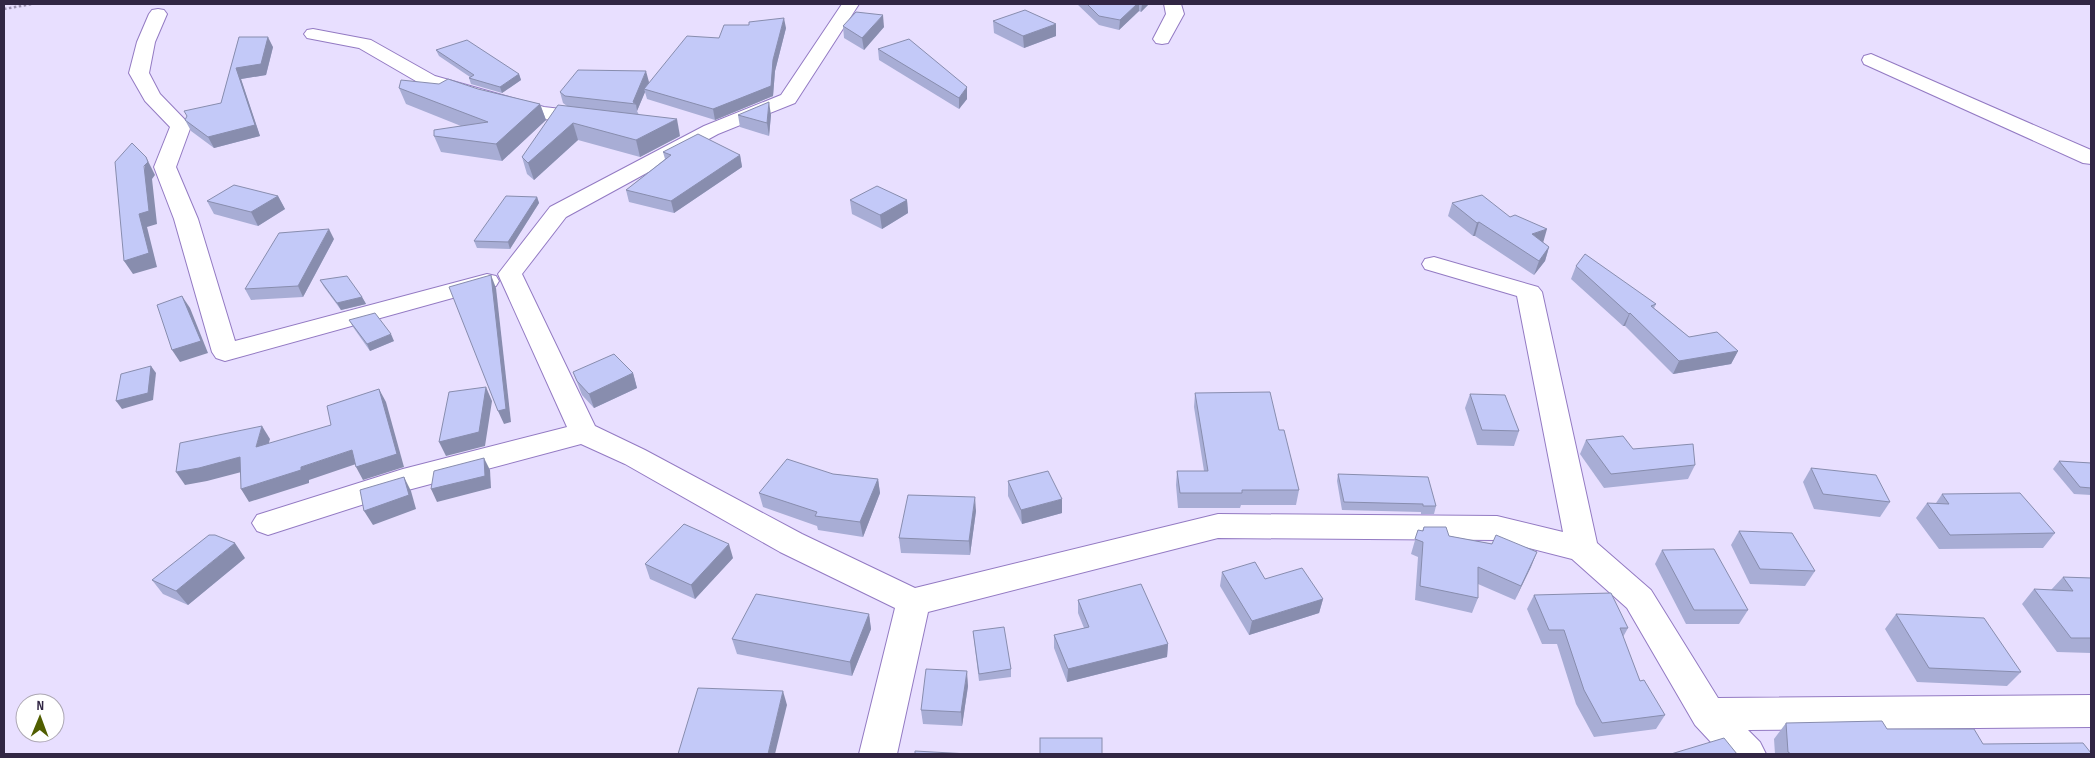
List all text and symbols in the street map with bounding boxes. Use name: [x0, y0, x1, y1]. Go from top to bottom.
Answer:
north arrow: [15, 693, 65, 743]
text: N: [36, 697, 44, 714]

